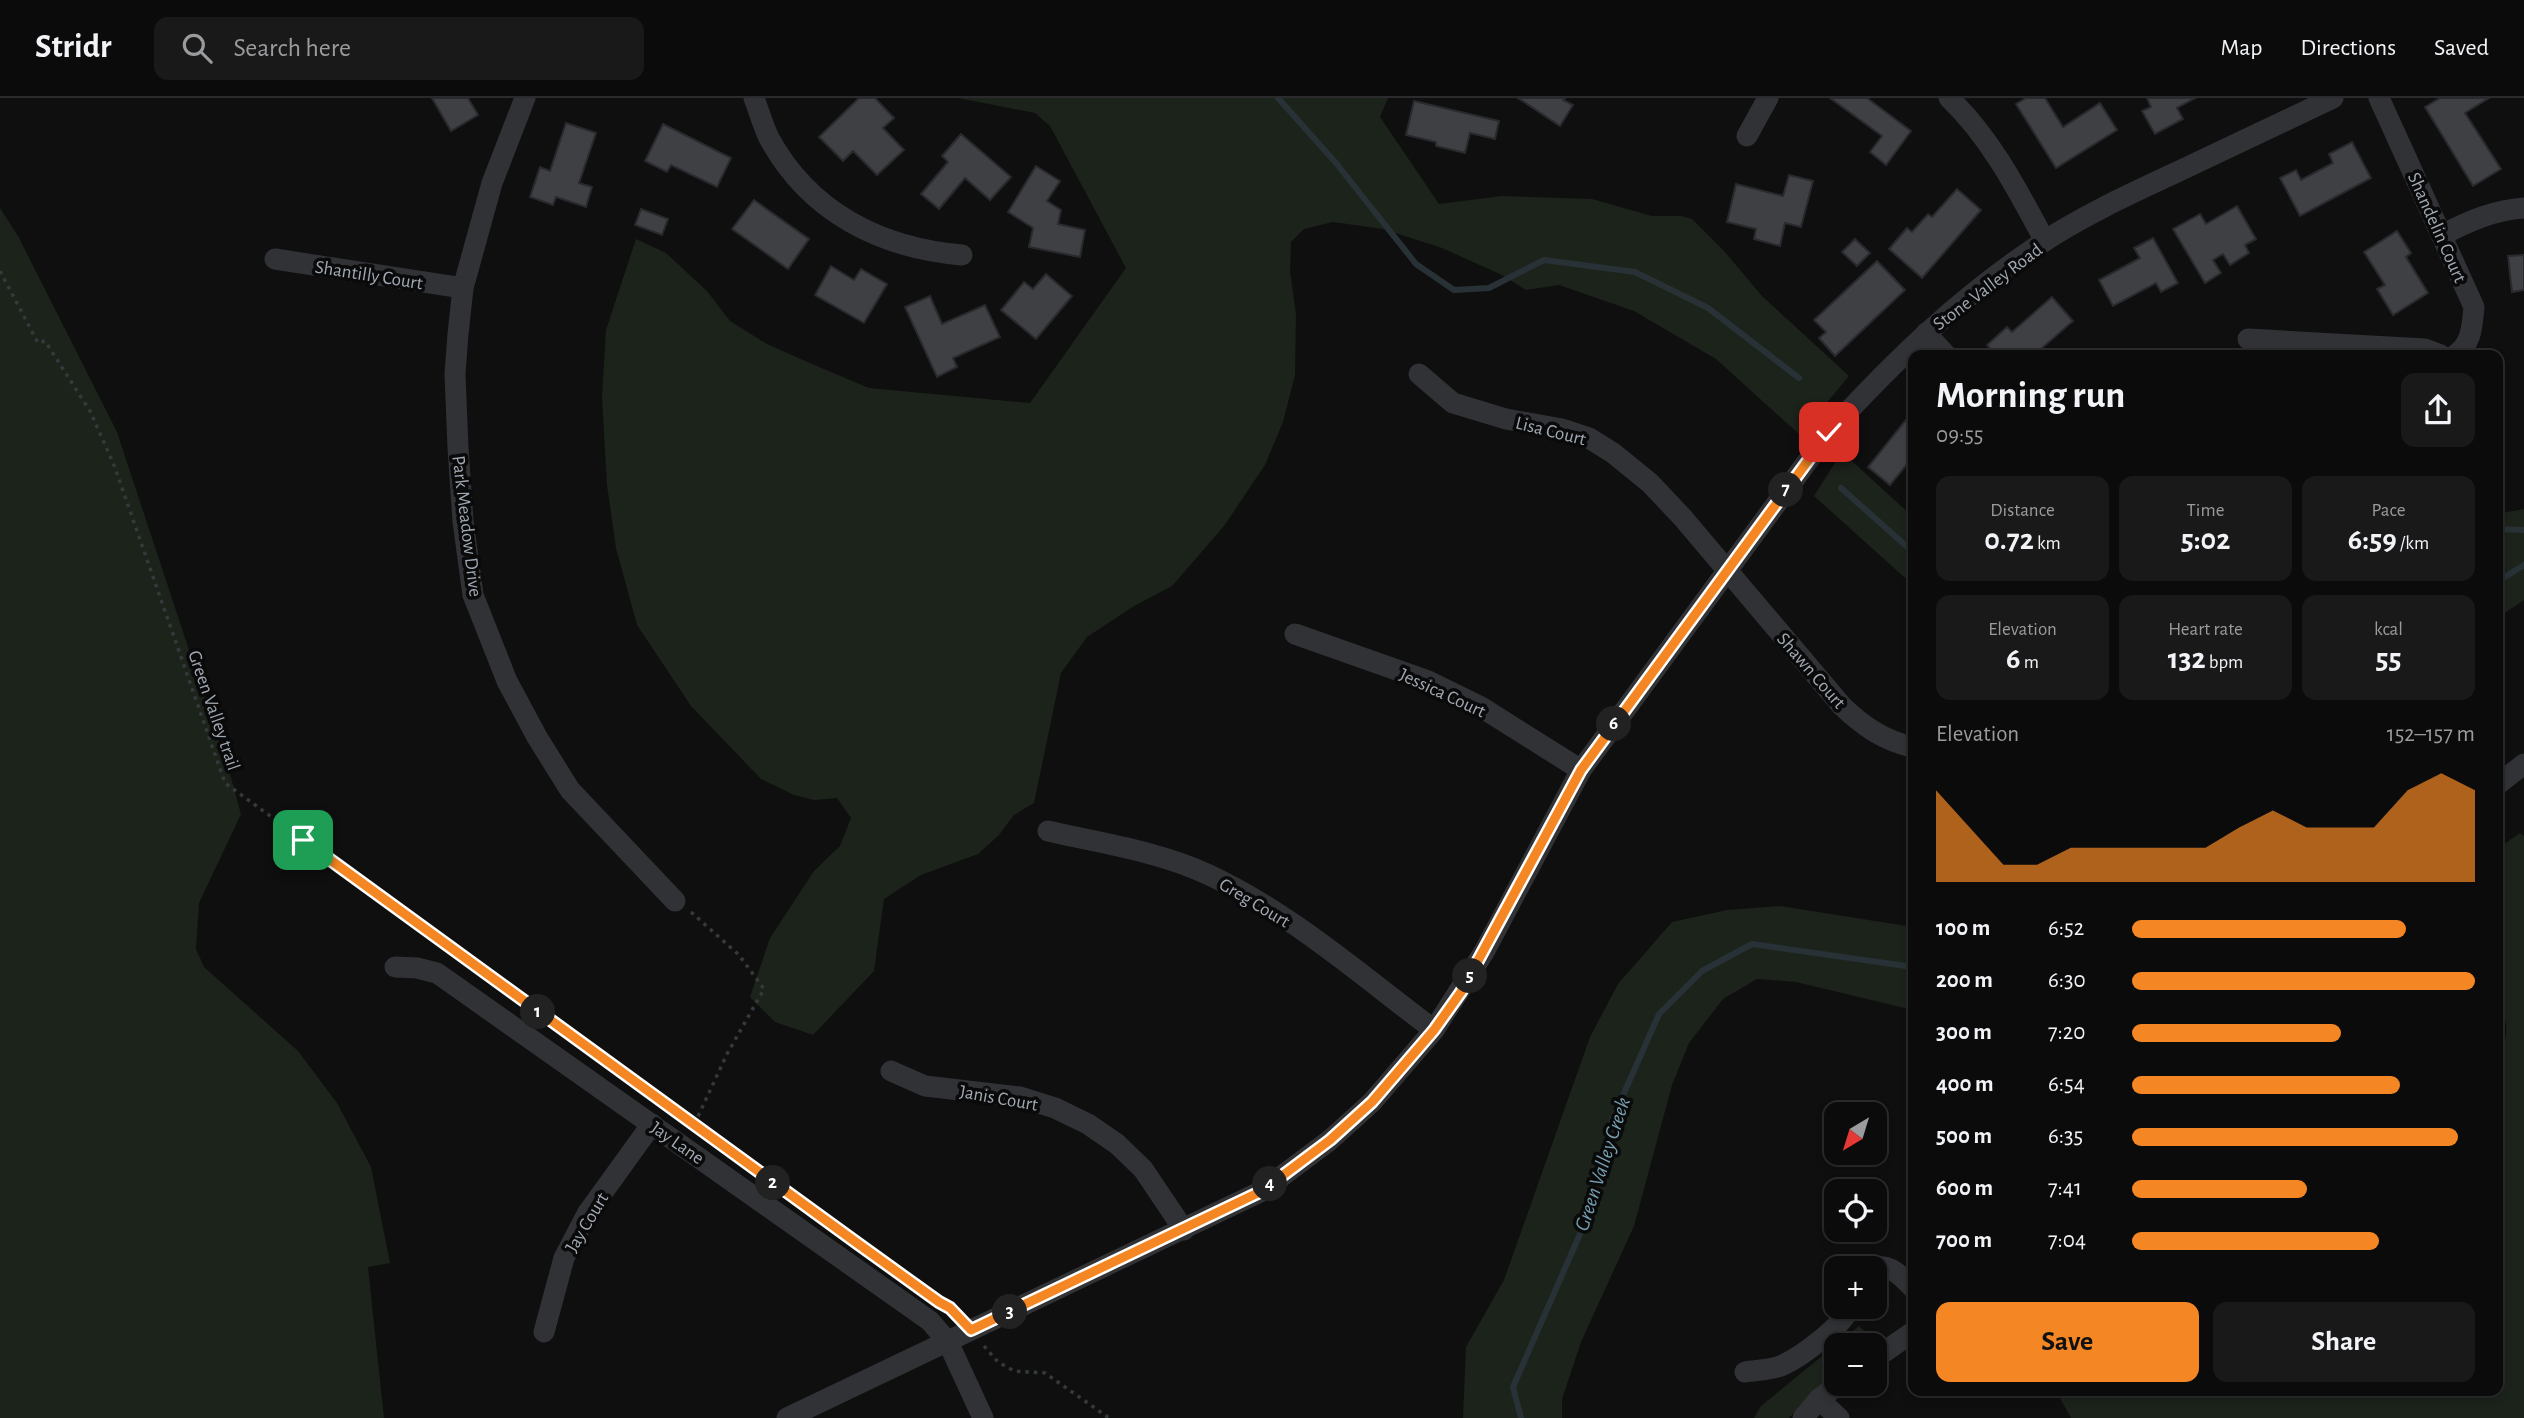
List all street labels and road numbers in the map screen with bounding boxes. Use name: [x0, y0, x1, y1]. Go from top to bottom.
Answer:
street label: Shandelin Court: [2404, 170, 2469, 286]
street label: Stone Valley Road: [1930, 240, 2046, 334]
street label: Shantilly Court: [314, 258, 424, 293]
street label: Lisa Court: [1513, 414, 1588, 449]
street label: Park Meadow Drive: [448, 454, 485, 598]
street label: Shawn Court: [1773, 629, 1849, 712]
street label: Green Valley trail: [184, 648, 243, 773]
street label: Jessica Court: [1396, 665, 1488, 722]
street label: Greg Court: [1216, 875, 1293, 932]
street label: Janis Court: [958, 1082, 1039, 1115]
street label: Jay Lane: [647, 1118, 707, 1168]
street label: Jay Court: [562, 1190, 612, 1256]

